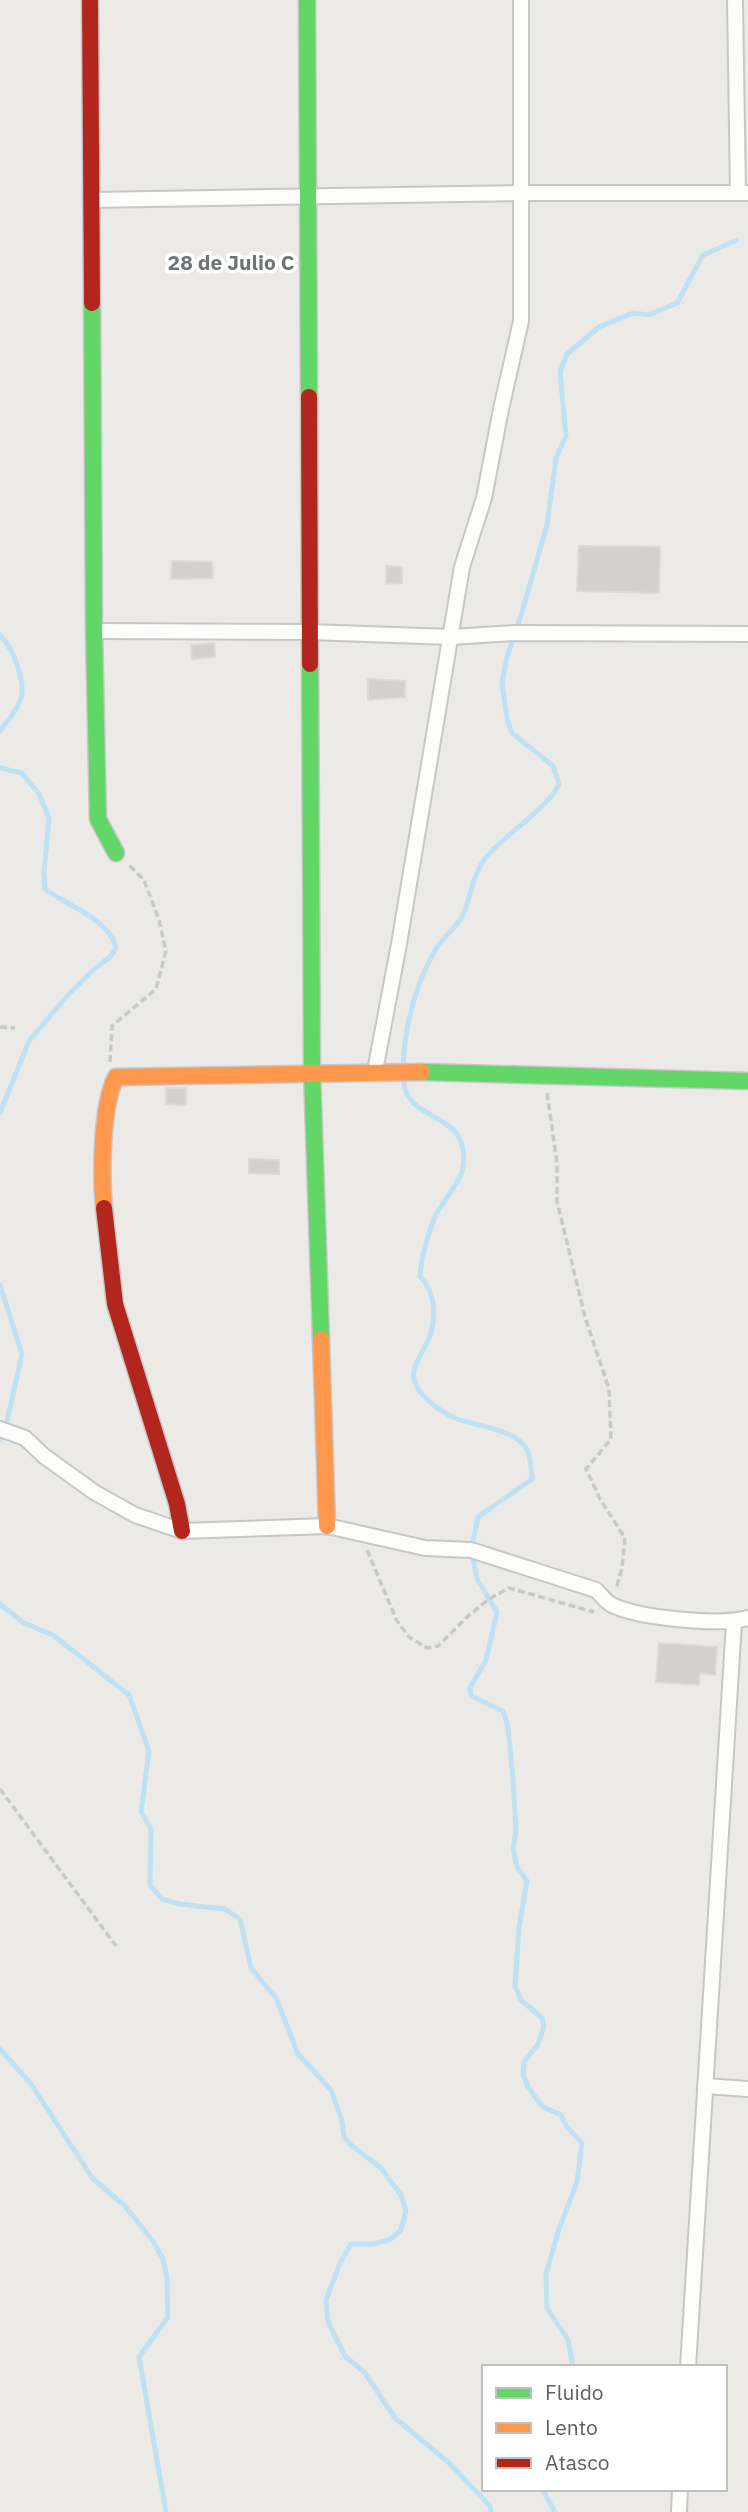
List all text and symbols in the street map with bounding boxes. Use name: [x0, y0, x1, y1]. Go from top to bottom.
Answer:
district label: 28 de Julio C: [168, 248, 295, 276]
legend: [482, 2365, 727, 2491]
text: Fluido: [545, 2378, 604, 2406]
text: Lento: [545, 2413, 598, 2441]
text: Atasco: [545, 2448, 609, 2476]

